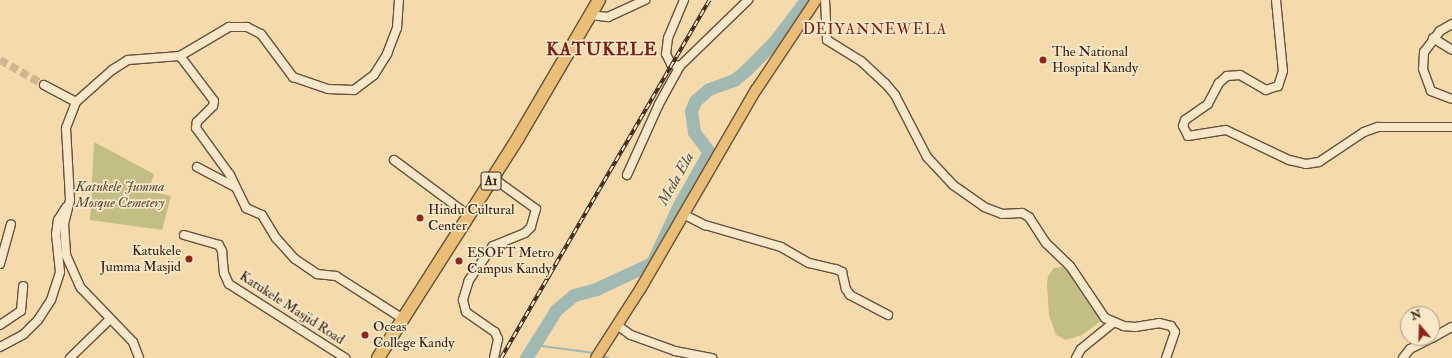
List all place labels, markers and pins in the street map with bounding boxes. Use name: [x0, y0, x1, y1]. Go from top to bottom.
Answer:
place label: The National Hospital Kandy: [1052, 44, 1138, 76]
marker: The National Hospital Kandy: [1037, 54, 1049, 66]
place label: Hindu Cultural Center: [428, 202, 515, 234]
marker: Hindu Cultural Center: [415, 213, 425, 223]
place label: Katukele Jumma Masjid: [100, 243, 181, 276]
place label: ESOFT Metro Campus Kandy: [467, 245, 554, 278]
marker: Katukele Jumma Masjid: [184, 254, 194, 264]
marker: ESOFT Metro Campus Kandy: [454, 256, 464, 266]
place label: Oceas College Kandy: [373, 319, 454, 352]
marker: Oceas College Kandy: [360, 330, 370, 340]

